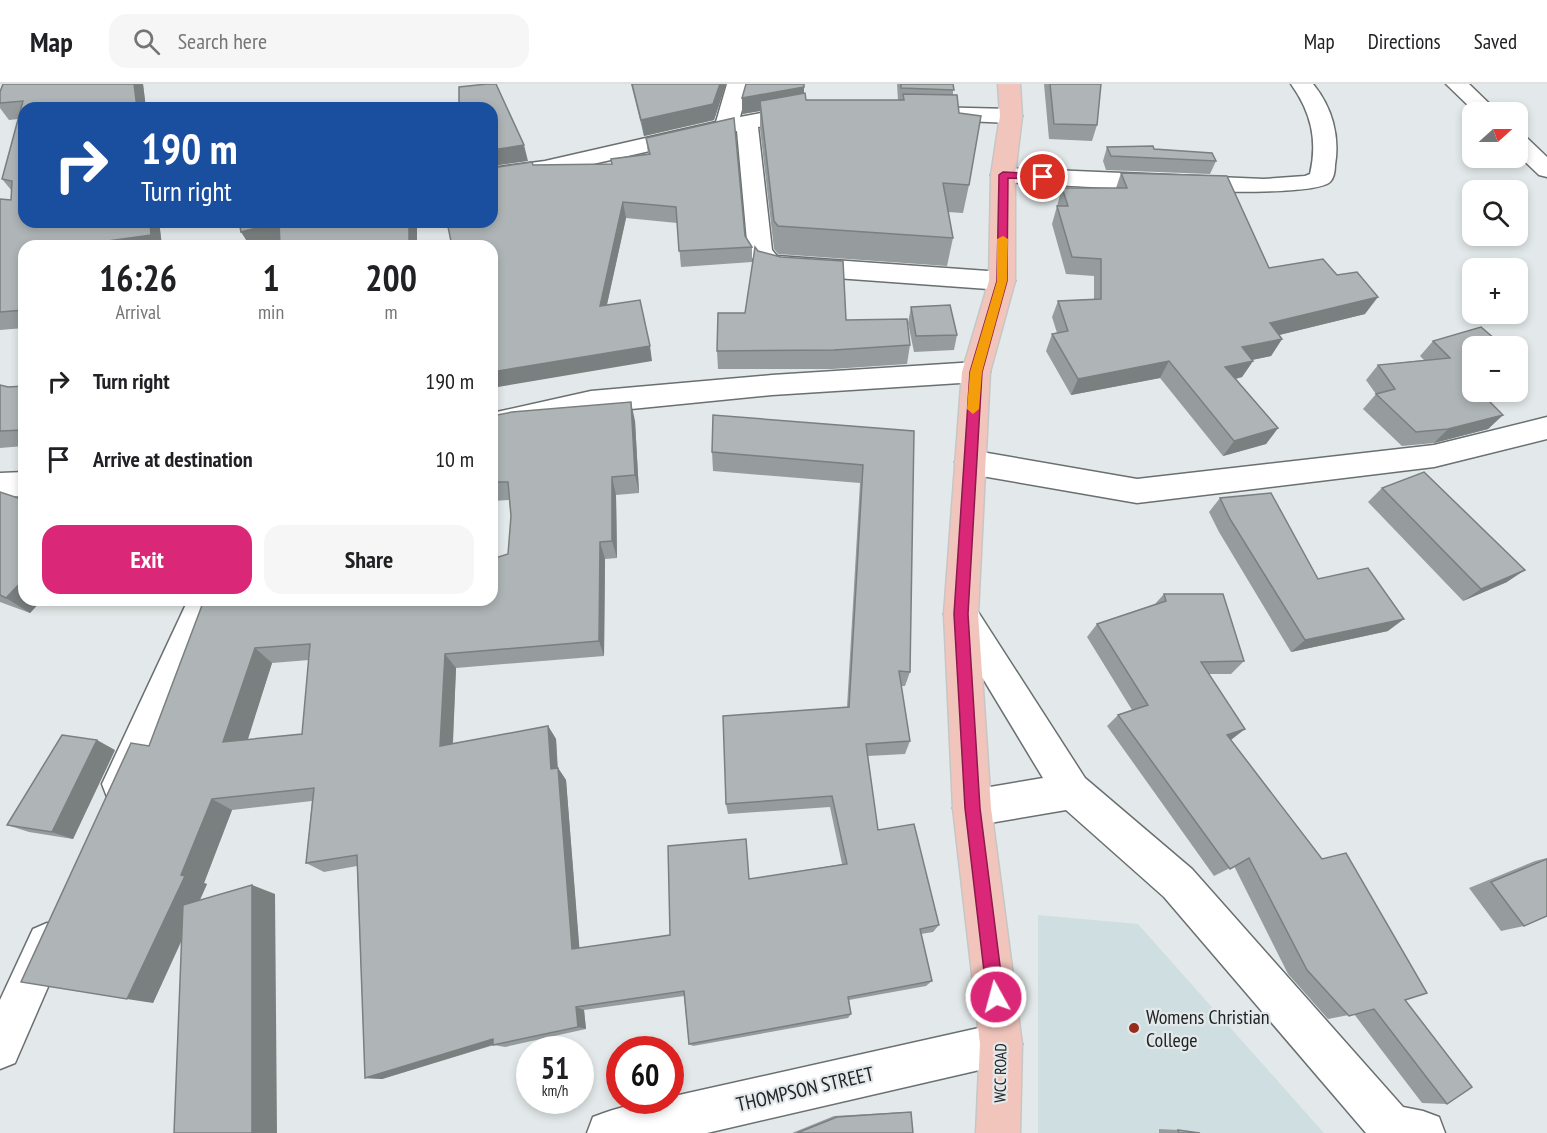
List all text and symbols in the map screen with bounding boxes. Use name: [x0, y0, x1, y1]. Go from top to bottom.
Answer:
search box: [109, 14, 529, 68]
text: Map: [30, 23, 73, 60]
icon: search: [130, 25, 163, 58]
text: Search here: [178, 27, 267, 55]
text: Map: [1304, 28, 1335, 55]
text: Directions: [1368, 28, 1441, 55]
text: Saved: [1474, 28, 1517, 55]
north arrow: [1462, 102, 1528, 168]
map controls: [1462, 102, 1528, 402]
text: 190 m: [141, 121, 238, 176]
icon: right: [42, 126, 120, 204]
pin: [1017, 151, 1068, 202]
icon: arrive: [1026, 160, 1059, 193]
text: Turn right: [141, 174, 232, 208]
button: search: [1462, 180, 1528, 246]
text: 16:26: [99, 254, 177, 301]
text: 1: [262, 254, 280, 301]
text: 200: [365, 254, 417, 301]
button: +: [1462, 258, 1528, 324]
text: Arrival: [115, 299, 161, 325]
text: min: [258, 299, 284, 325]
text: m: [385, 299, 398, 325]
button: −: [1462, 336, 1528, 402]
icon: right: [42, 365, 75, 398]
text: Turn right: [93, 367, 170, 395]
text: 190 m: [425, 367, 474, 395]
icon: arrive: [42, 443, 75, 476]
text: Arrive at destination: [93, 445, 253, 473]
text: 10 m: [435, 445, 474, 473]
button: Exit: [42, 525, 252, 594]
button: Share: [264, 525, 474, 594]
position arrow: [964, 965, 1028, 1029]
place label: Womens Christian College: [1146, 1004, 1270, 1053]
marker: Womens Christian College: [1127, 1021, 1141, 1035]
speed limit sign: 60: [606, 1036, 684, 1114]
street label: WCC ROAD: [989, 1043, 1011, 1103]
text: 51: [541, 1048, 569, 1087]
street label: THOMPSON STREET: [734, 1061, 876, 1117]
text: km/h: [542, 1081, 568, 1100]

